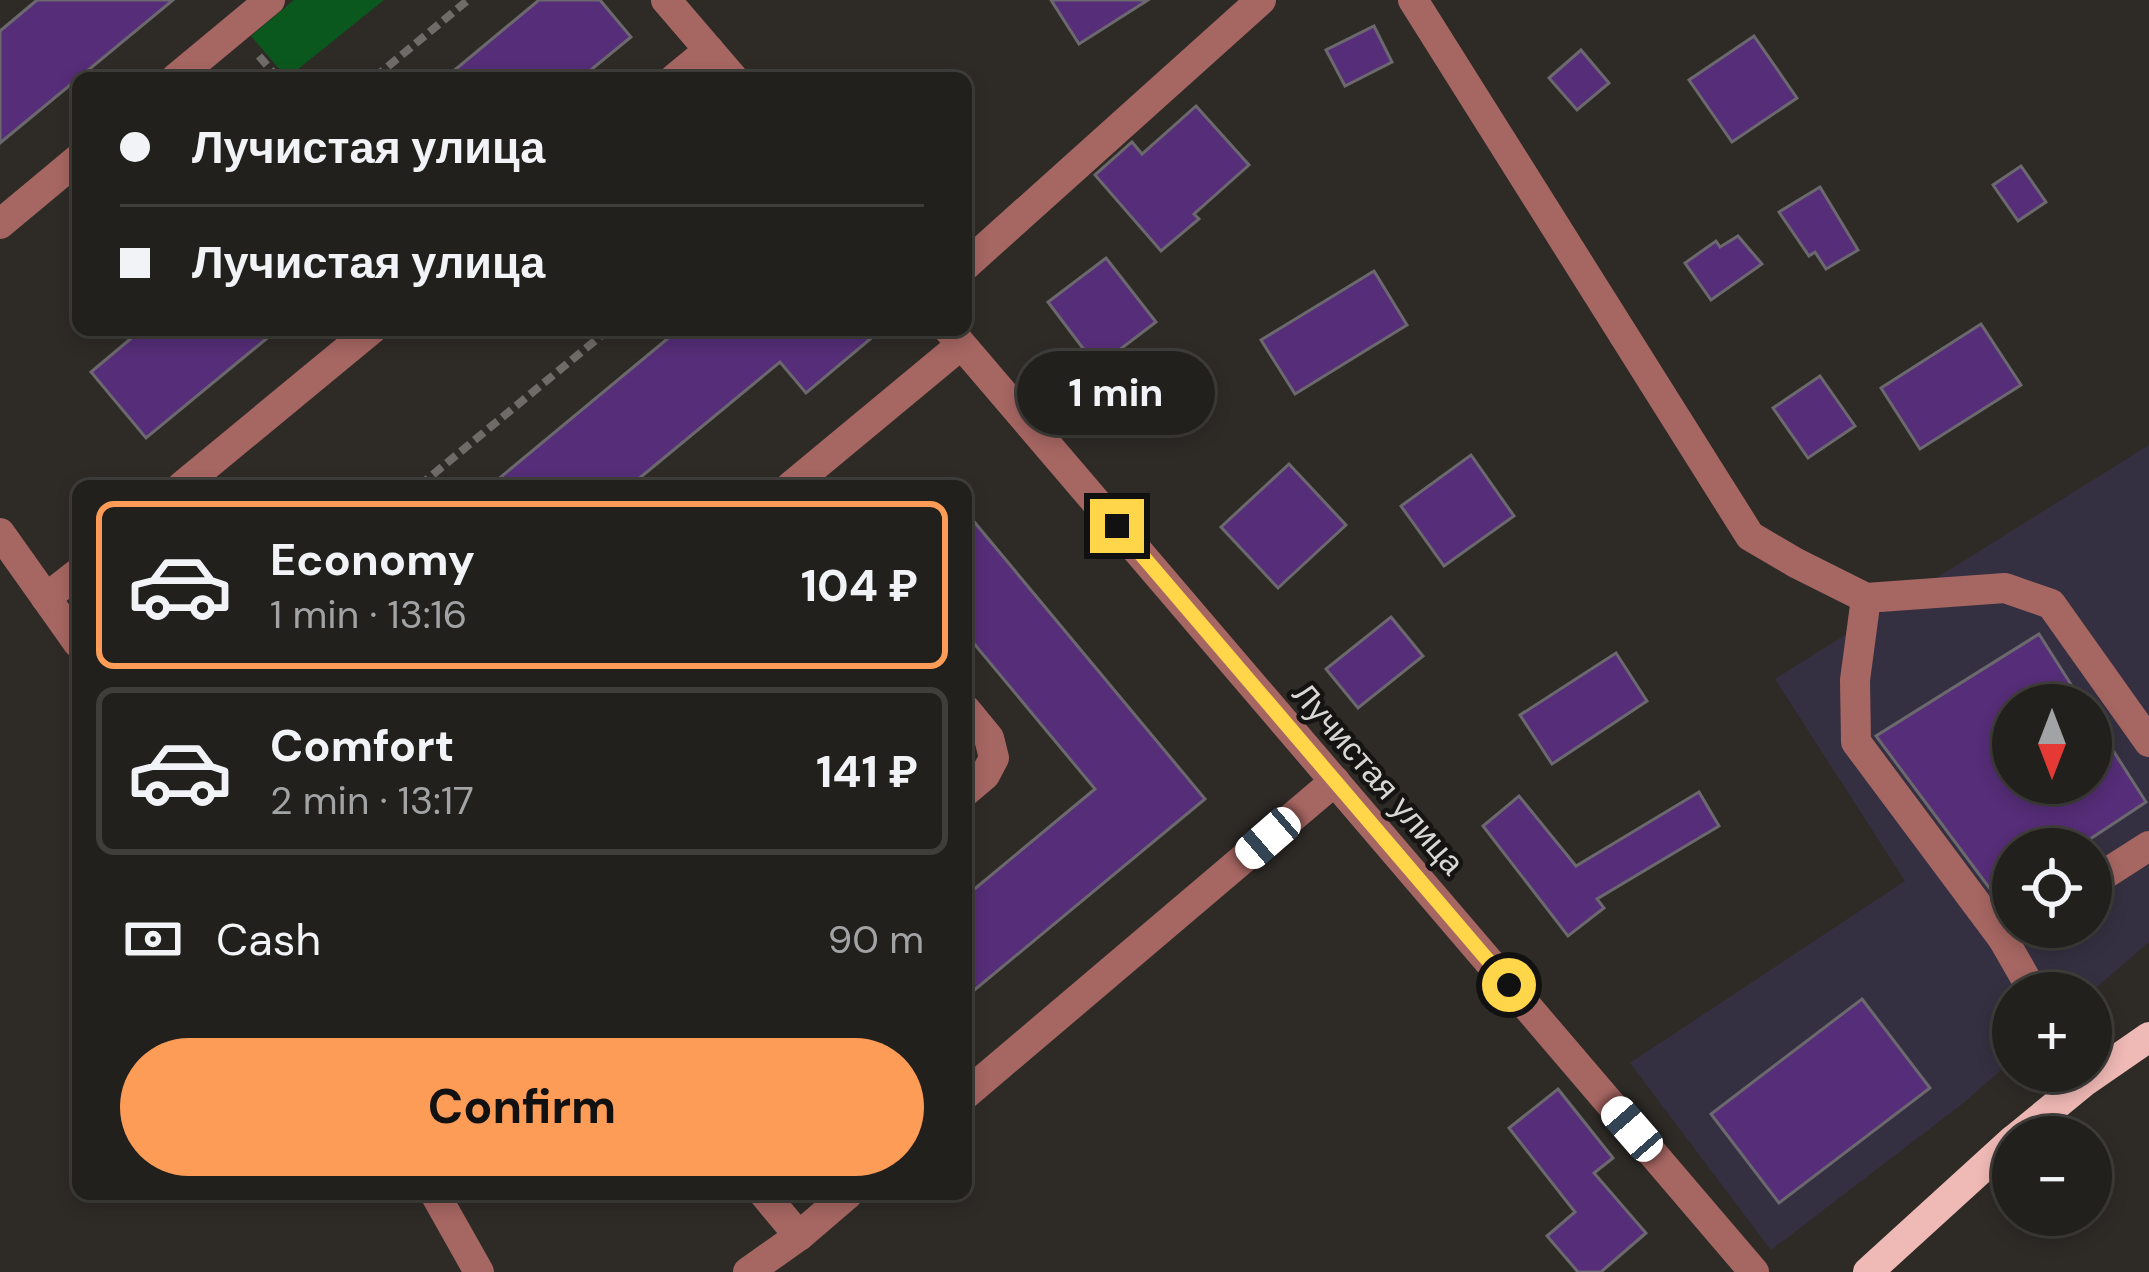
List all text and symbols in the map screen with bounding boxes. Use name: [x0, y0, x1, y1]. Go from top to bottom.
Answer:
text: Лучистая улица: [192, 118, 545, 177]
text: Лучистая улица: [192, 233, 545, 292]
callout: 1 min: [1018, 352, 1216, 436]
text: 1 min: [1069, 367, 1163, 418]
route end: [1090, 499, 1144, 553]
text: Economy: [270, 530, 475, 589]
icon: car: [126, 531, 234, 639]
text: 104 ₽: [801, 556, 918, 615]
text: 1 min · 13:16: [270, 589, 467, 640]
street label: Лучистая улица: [1283, 673, 1474, 884]
north arrow: [1992, 684, 2112, 804]
map controls: [1992, 684, 2112, 1236]
text: Comfort: [270, 716, 454, 775]
icon: car: [126, 717, 234, 825]
text: 141 ₽: [816, 742, 918, 801]
text: 2 min · 13:17: [270, 775, 474, 826]
car: [1229, 801, 1307, 875]
button: locate: [1992, 828, 2112, 948]
icon: cash: [120, 906, 186, 972]
text: Cash: [216, 910, 321, 969]
text: 90 m: [828, 914, 924, 965]
route start: [1482, 958, 1536, 1012]
button: +: [1992, 972, 2112, 1092]
button: Confirm: [120, 1038, 924, 1176]
car: [1595, 1090, 1669, 1168]
button: −: [1992, 1116, 2112, 1236]

